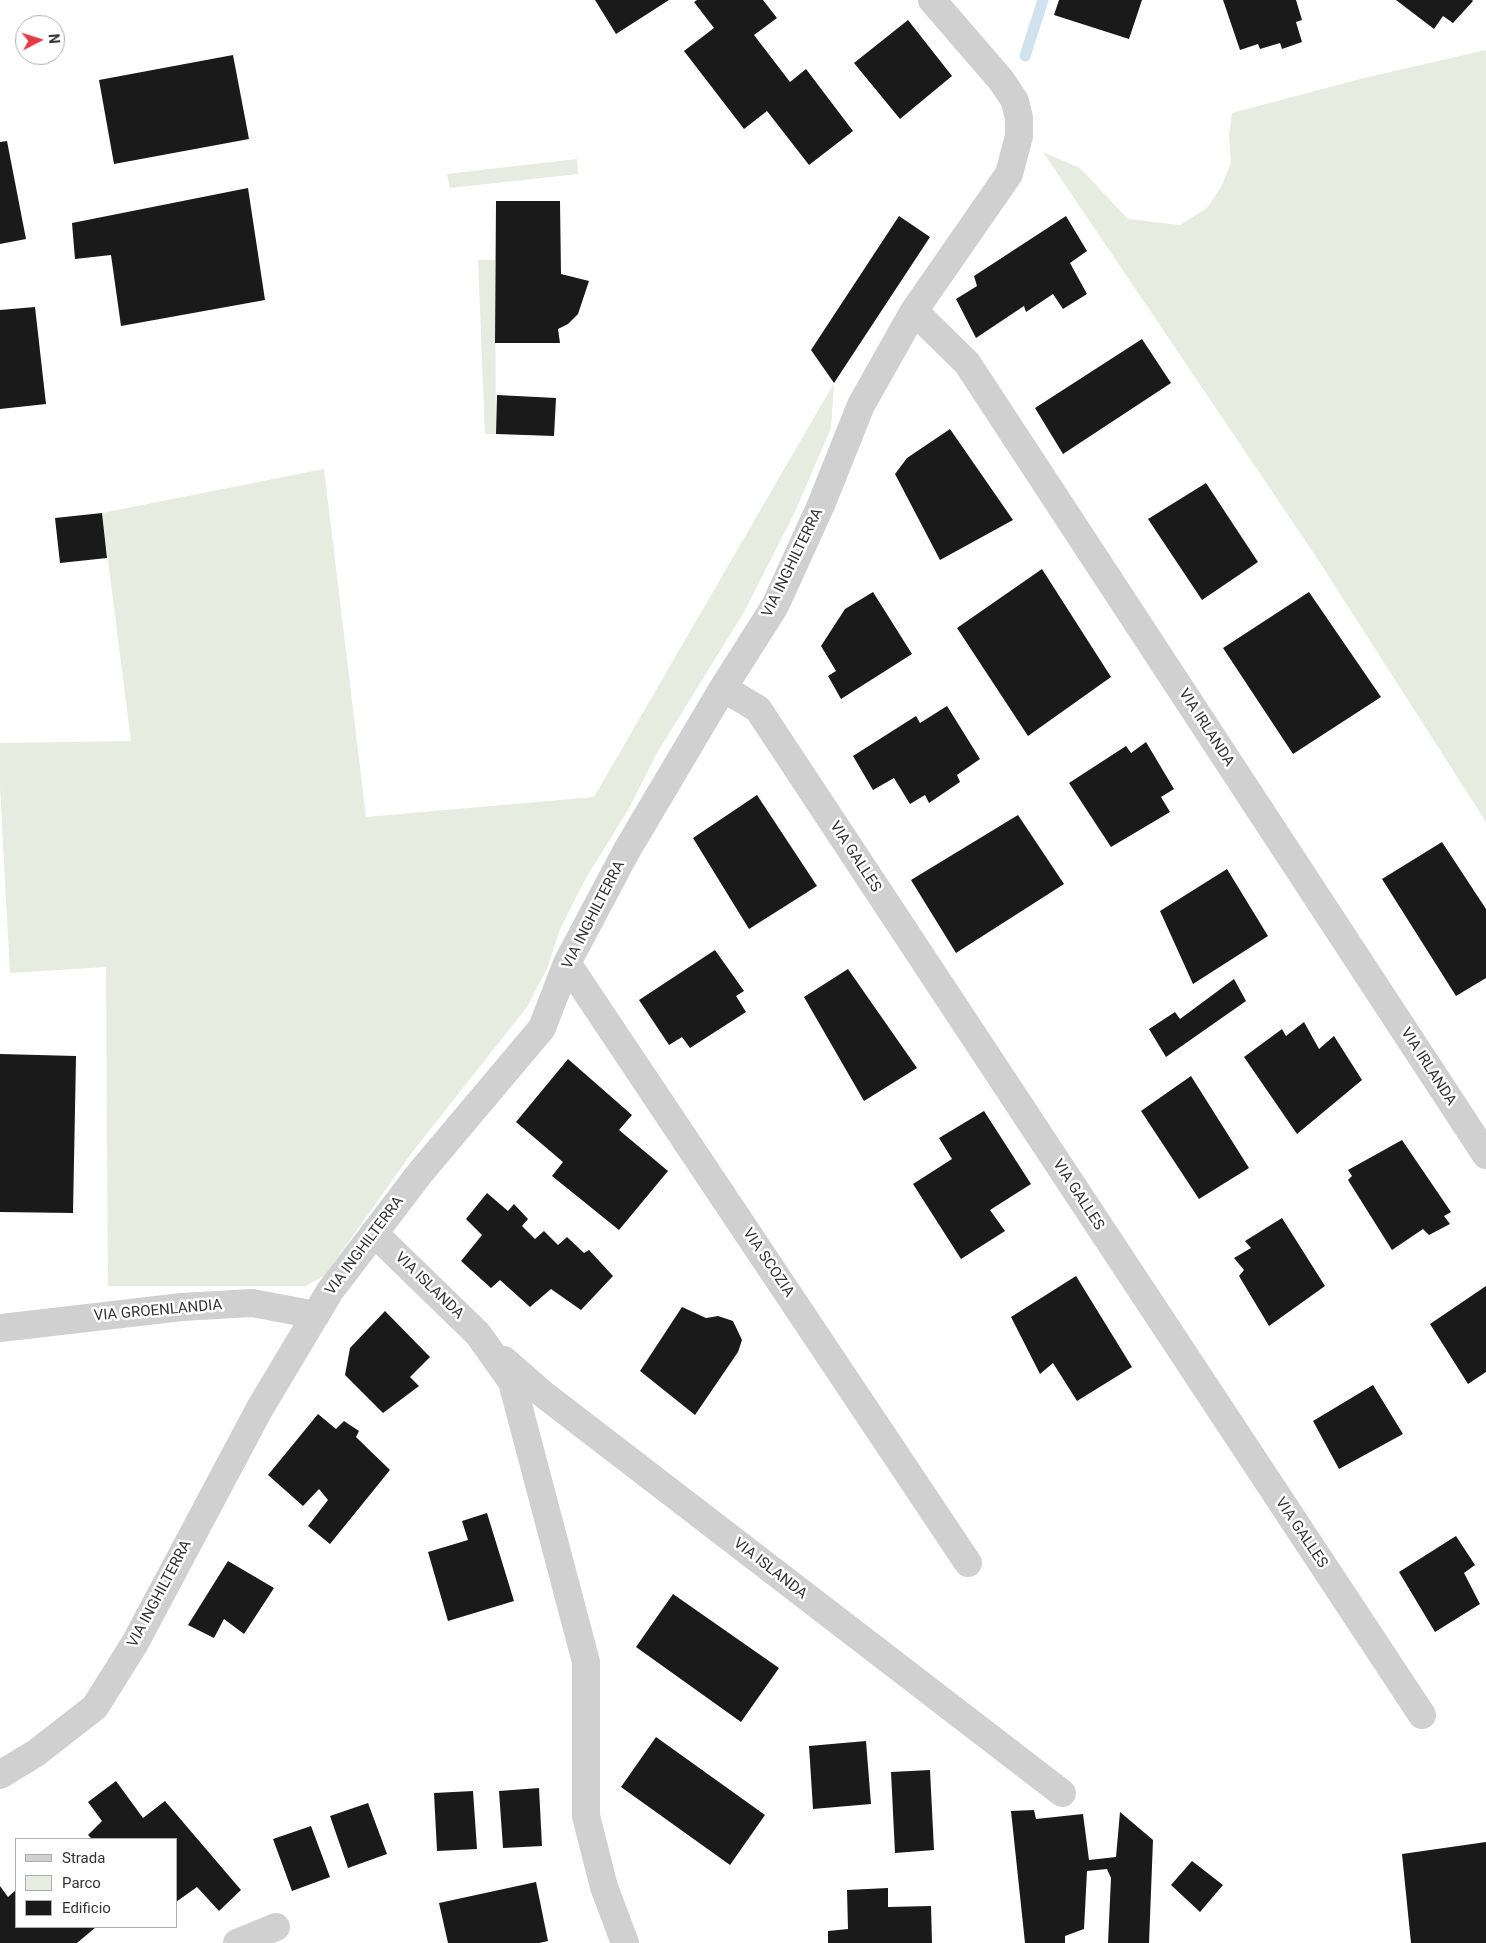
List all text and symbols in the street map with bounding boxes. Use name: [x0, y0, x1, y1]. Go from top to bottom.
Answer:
north arrow: [15, 15, 65, 65]
text: N: [46, 33, 62, 44]
street label: VIA INGHILTERRA: [759, 506, 827, 620]
street label: VIA IRLANDA: [1174, 686, 1238, 770]
street label: VIA GALLES: [825, 818, 885, 896]
street label: VIA INGHILTERRA: [559, 858, 629, 972]
street label: VIA IRLANDA: [1396, 1025, 1460, 1109]
street label: VIA GALLES: [1048, 1156, 1108, 1234]
street label: VIA INGHILTERRA: [322, 1193, 408, 1299]
street label: VIA SCOZIA: [738, 1225, 798, 1301]
street label: VIA ISLANDA: [391, 1249, 467, 1323]
street label: VIA GROENLANDIA: [93, 1296, 223, 1326]
street label: VIA GALLES: [1271, 1494, 1331, 1572]
street label: VIA ISLANDA: [730, 1535, 810, 1603]
street label: VIA INGHILTERRA: [124, 1537, 196, 1651]
legend: [15, 1838, 178, 1928]
text: Strada: [62, 1849, 105, 1867]
text: Parco: [62, 1874, 101, 1892]
text: Edificio: [62, 1899, 111, 1917]

